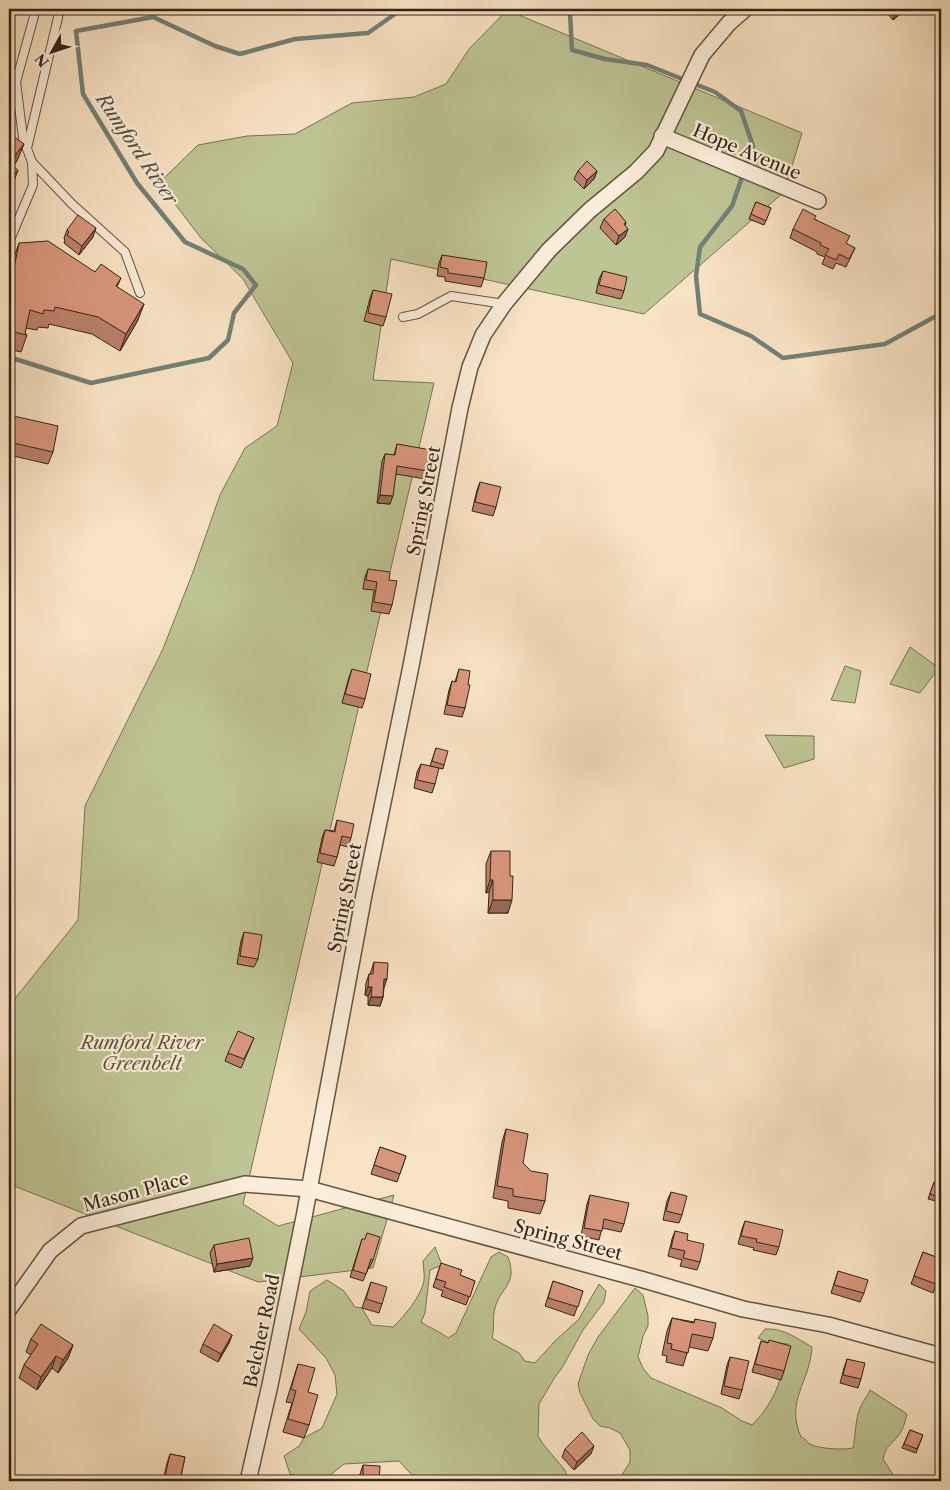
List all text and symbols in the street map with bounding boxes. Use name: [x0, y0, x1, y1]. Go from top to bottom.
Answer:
north arrow: [28, 28, 78, 78]
text: N: [31, 50, 53, 71]
water label: Rumford River: [90, 87, 183, 210]
street label: Hope Avenue: [690, 119, 804, 185]
street label: Spring Street: [403, 444, 446, 558]
street label: Spring Street: [324, 841, 367, 955]
park label: Rumford River Greenbelt: [79, 1032, 205, 1075]
street label: Mason Place: [81, 1167, 191, 1217]
street label: Spring Street: [511, 1215, 625, 1265]
street label: Belcher Road: [239, 1272, 285, 1390]

